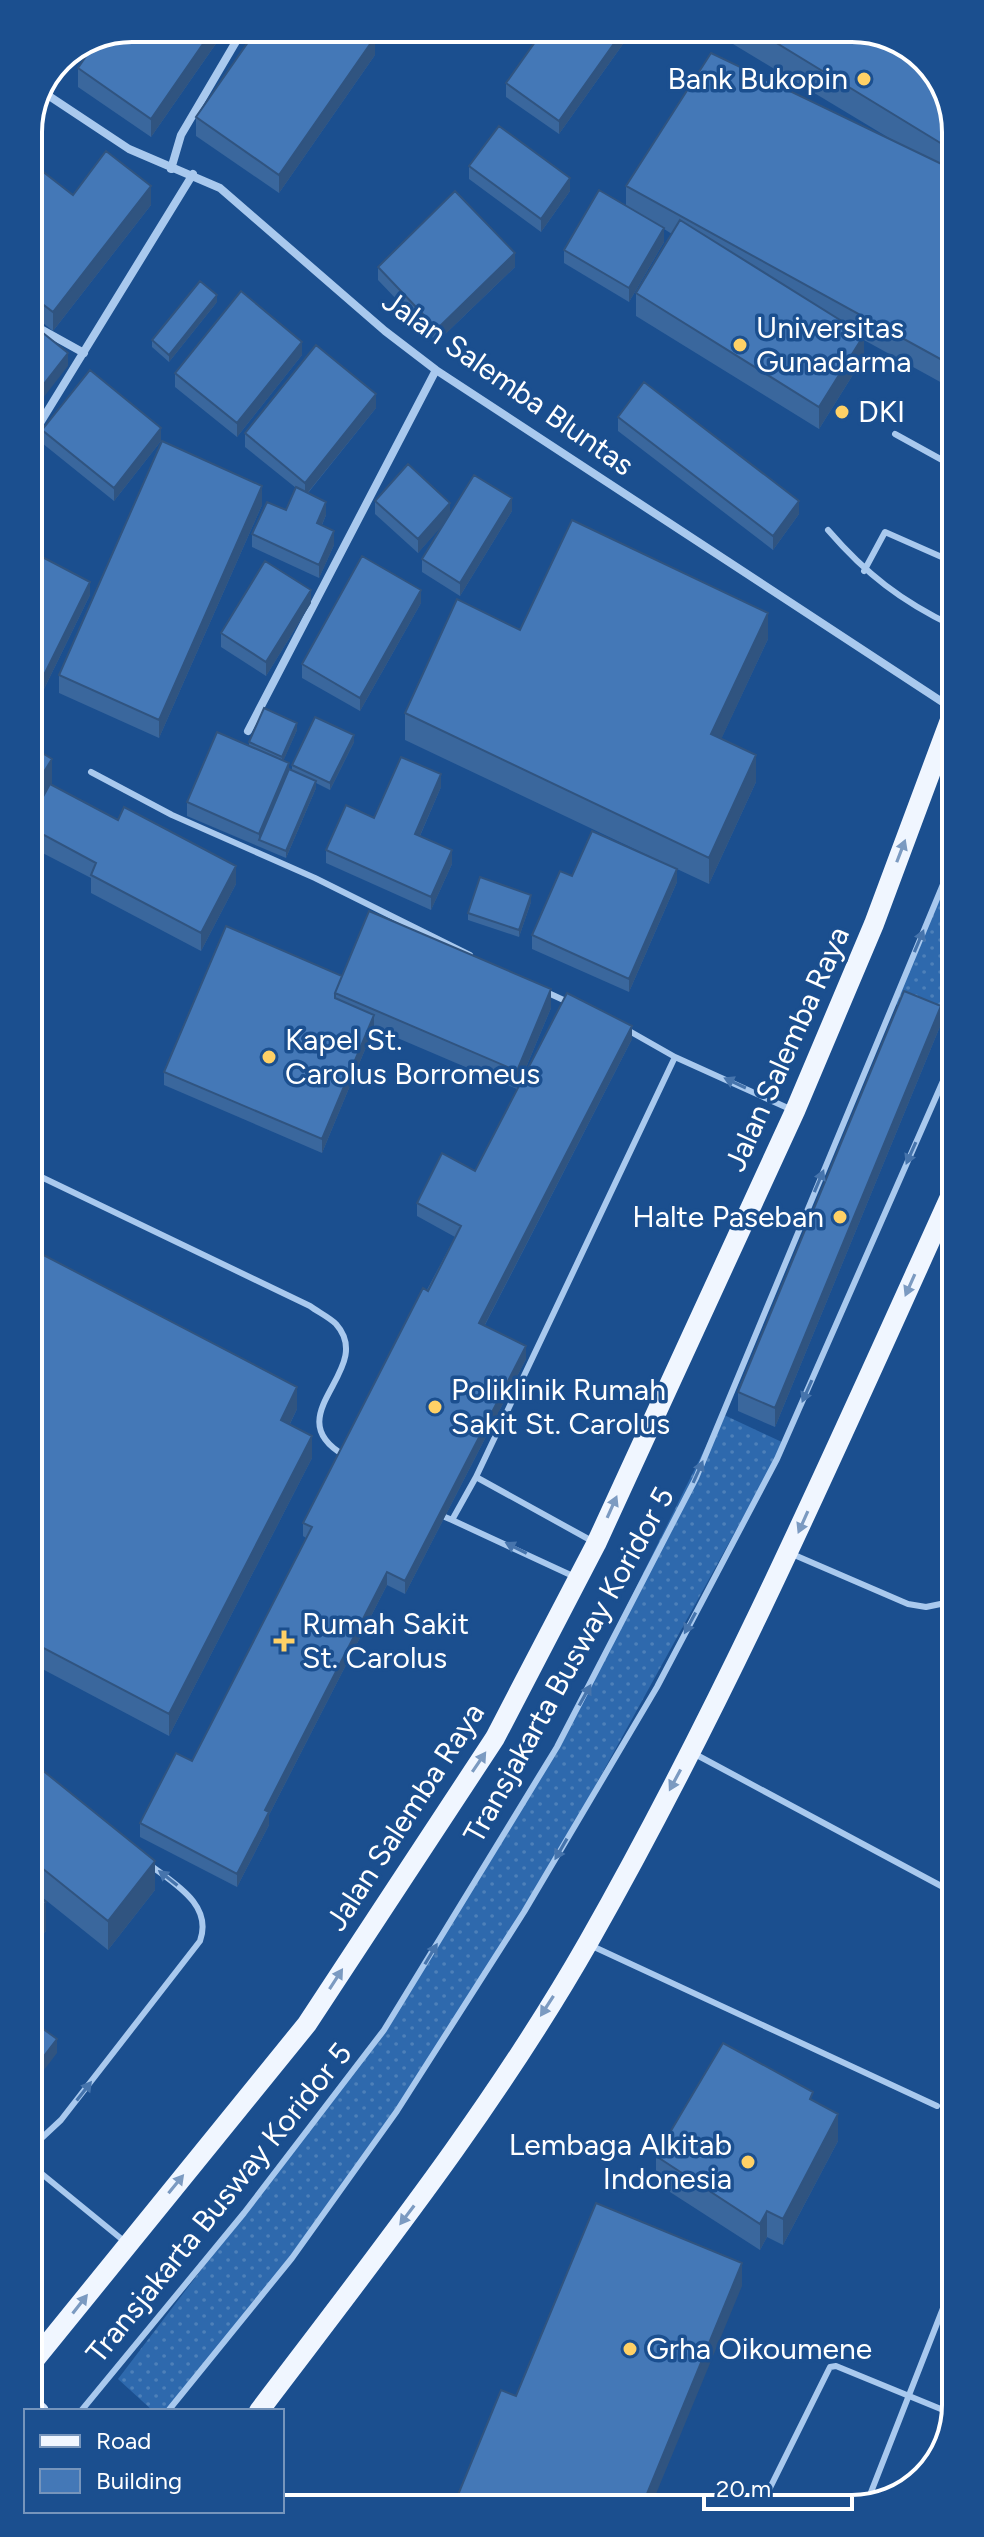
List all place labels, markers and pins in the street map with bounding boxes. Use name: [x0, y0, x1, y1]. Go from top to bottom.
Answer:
place label: Bank Bukopin: [668, 60, 848, 97]
marker: Bank Bukopin: [855, 70, 873, 88]
place label: Universitas Gunadarma: [756, 309, 911, 380]
marker: Universitas Gunadarma: [731, 336, 749, 354]
place label: DKI: [858, 393, 905, 430]
marker: DKI: [833, 403, 851, 421]
place label: Kapel St. Carolus Borromeus: [285, 1021, 540, 1092]
marker: Kapel St. Carolus Borromeus: [260, 1048, 278, 1066]
place label: Halte Paseban: [632, 1198, 824, 1235]
marker: Halte Paseban: [831, 1208, 849, 1226]
place label: Poliklinik Rumah Sakit St. Carolus: [451, 1371, 670, 1442]
marker: Poliklinik Rumah Sakit St. Carolus: [426, 1398, 444, 1416]
place label: Rumah Sakit St. Carolus: [302, 1605, 469, 1676]
marker: Rumah Sakit St. Carolus: [273, 1630, 295, 1652]
place label: Lembaga Alkitab Indonesia: [509, 2126, 732, 2197]
marker: Lembaga Alkitab Indonesia: [739, 2153, 757, 2171]
place label: Grha Oikoumene: [646, 2330, 872, 2367]
marker: Grha Oikoumene: [621, 2340, 639, 2358]

